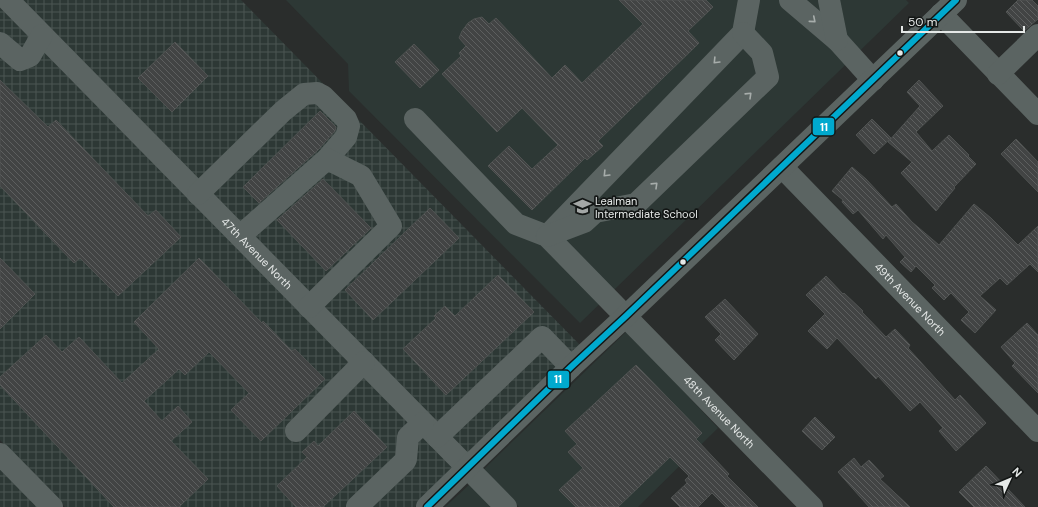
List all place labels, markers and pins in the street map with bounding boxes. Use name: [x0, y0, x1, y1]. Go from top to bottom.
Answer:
unlabelled marker: [895, 48, 905, 58]
place label: Lealman Intermediate School: [595, 194, 698, 221]
school or university icon: Lealman Intermediate School: [572, 197, 592, 217]
unlabelled marker: [678, 257, 688, 267]

